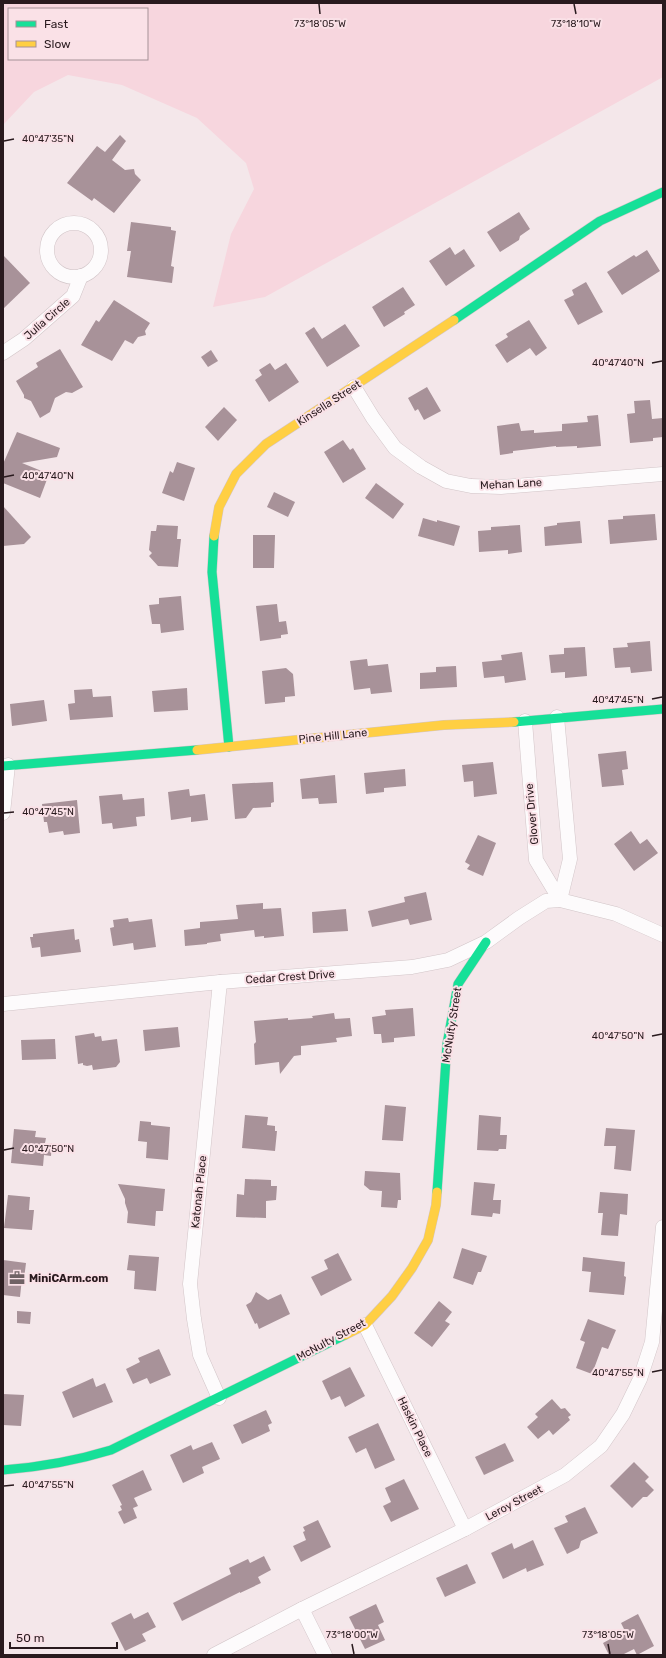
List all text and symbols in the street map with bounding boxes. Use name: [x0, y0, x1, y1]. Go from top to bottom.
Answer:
legend: [8, 8, 148, 60]
text: Fast: [44, 17, 68, 31]
text: 73°18'05"W: [294, 18, 346, 30]
text: 73°18'10"W: [551, 18, 601, 30]
text: Slow: [44, 37, 71, 51]
text: 40°47'35"N: [22, 133, 74, 145]
street label: Julia Circle: [21, 296, 73, 342]
text: 40°47'40"N: [592, 357, 644, 369]
street label: Kinsella Street: [295, 377, 364, 429]
text: 40°47'40"N: [22, 470, 74, 482]
street label: Mehan Lane: [480, 476, 542, 492]
text: 40°47'45"N: [592, 694, 644, 706]
street label: Pine Hill Lane: [298, 726, 368, 746]
street label: Glover Drive: [523, 783, 541, 845]
text: 40°47'45"N: [22, 806, 74, 818]
street label: Cedar Crest Drive: [245, 967, 335, 987]
street label: McNulty Street: [440, 986, 464, 1064]
text: 40°47'50"N: [592, 1030, 644, 1042]
text: 40°47'50"N: [22, 1143, 74, 1155]
street label: Katonah Place: [189, 1155, 209, 1229]
office icon: MiniCArm.com: [8, 1269, 26, 1287]
place label: MiniCArm.com: [29, 1272, 108, 1285]
street label: McNulty Street: [294, 1316, 368, 1364]
text: 40°47'55"N: [592, 1367, 644, 1379]
street label: Haskin Place: [395, 1395, 435, 1459]
text: 40°47'55"N: [22, 1479, 74, 1491]
street label: Leroy Street: [483, 1482, 545, 1523]
scale bar: [10, 1624, 117, 1650]
text: 73°18'00"W: [326, 1629, 378, 1641]
text: 73°18'05"W: [582, 1629, 634, 1641]
text: 50 m: [16, 1631, 44, 1645]

